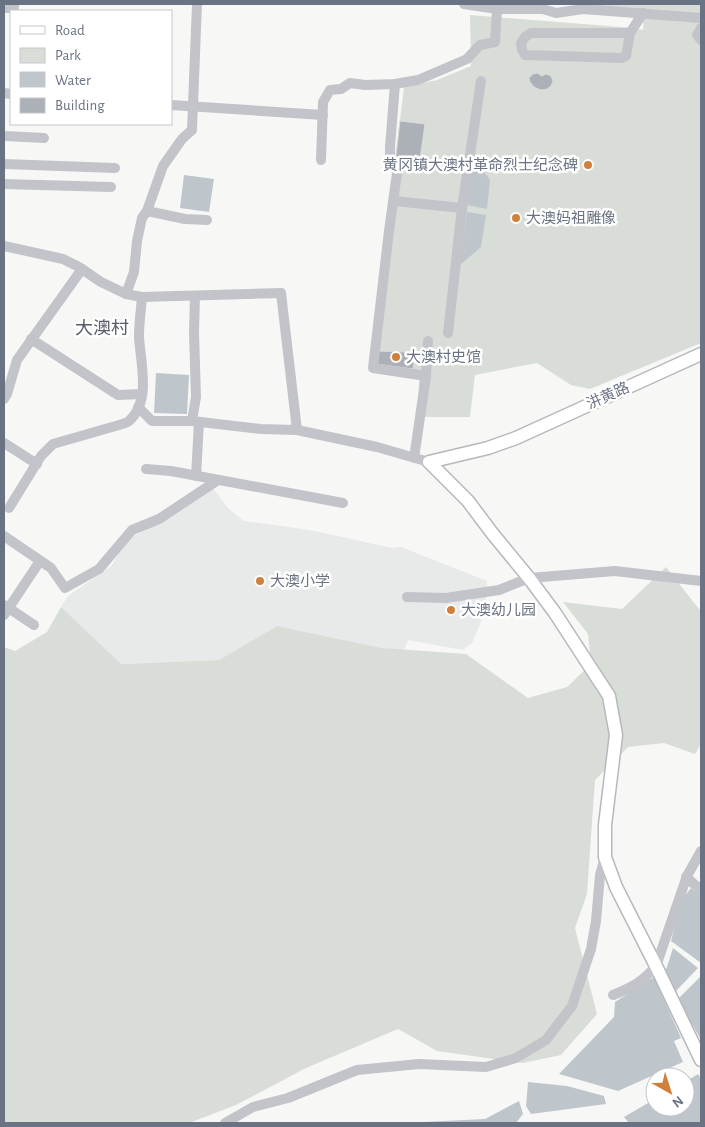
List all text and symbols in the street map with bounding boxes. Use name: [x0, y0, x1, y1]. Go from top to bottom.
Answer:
legend: [10, 10, 172, 125]
text: Road: [55, 23, 85, 38]
text: Park: [55, 48, 81, 63]
text: Water: [55, 73, 91, 88]
text: Building: [55, 98, 105, 113]
place label: 黄冈镇大澳村革命烈士纪念碑: [383, 156, 578, 173]
marker: 黄冈镇大澳村革命烈士纪念碑: [582, 159, 594, 171]
place label: 大澳妈祖雕像: [526, 209, 616, 226]
marker: 大澳妈祖雕像: [510, 212, 522, 224]
district label: 大澳村: [75, 318, 129, 338]
place label: 大澳村史馆: [406, 348, 481, 365]
marker: 大澳村史馆: [390, 351, 402, 363]
street label: 汫黄路: [584, 379, 632, 412]
place label: 大澳小学: [270, 573, 330, 589]
marker: 大澳小学: [254, 575, 266, 587]
place label: 大澳幼儿园: [461, 602, 536, 618]
marker: 大澳幼儿园: [445, 604, 457, 616]
north arrow: [645, 1067, 695, 1117]
text: N: [669, 1093, 686, 1110]

